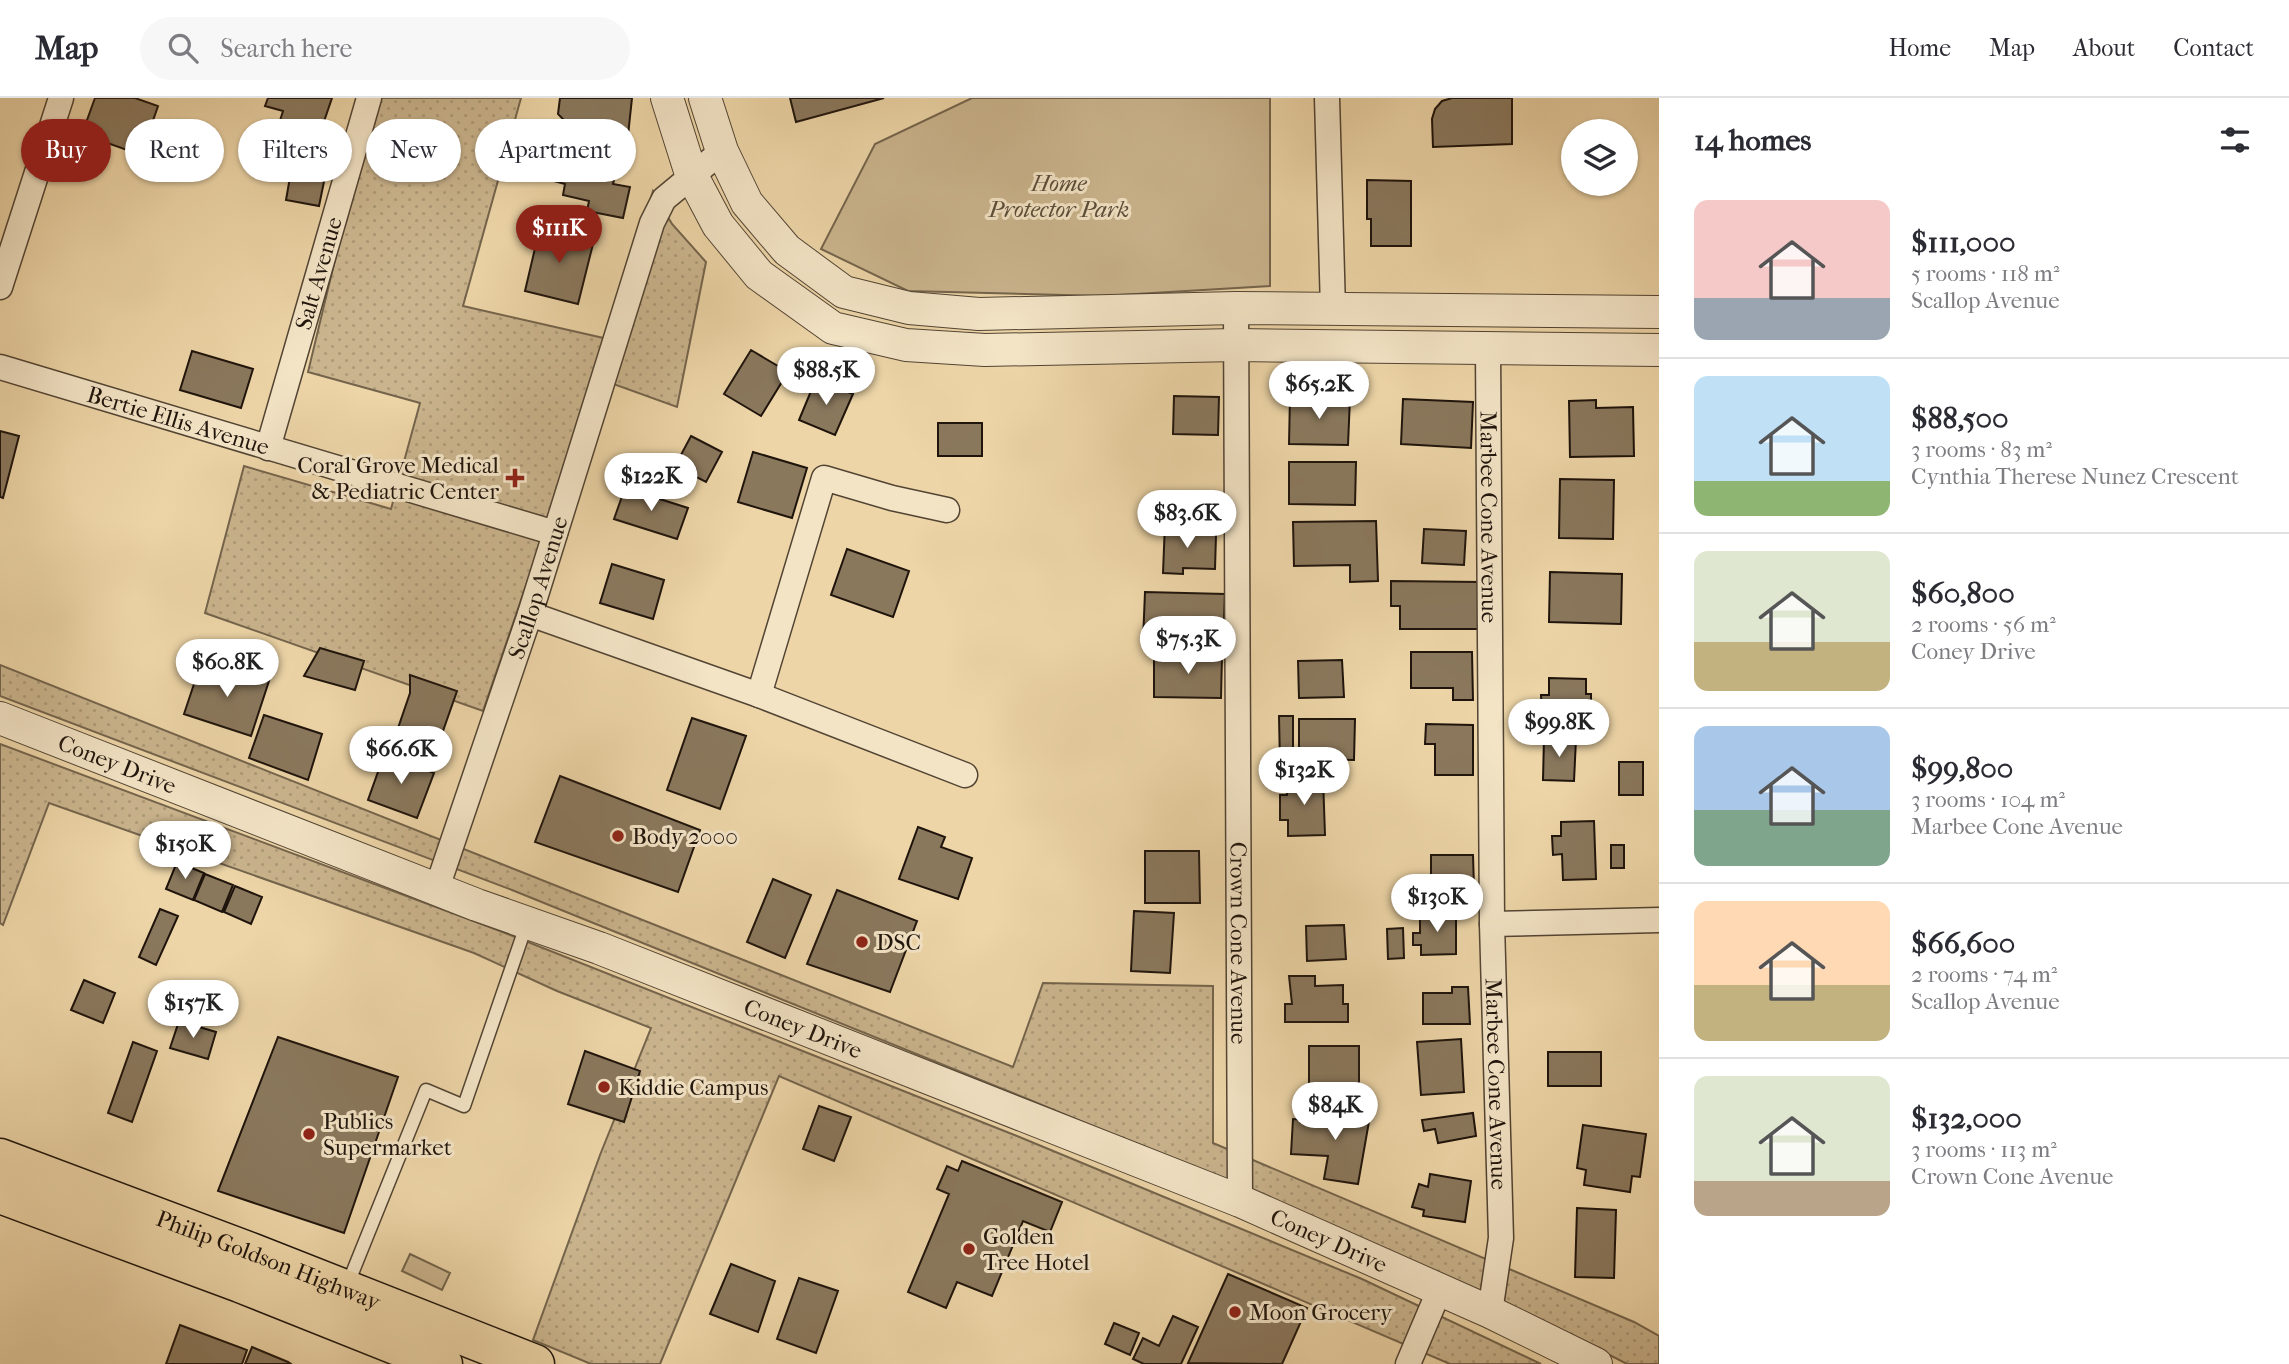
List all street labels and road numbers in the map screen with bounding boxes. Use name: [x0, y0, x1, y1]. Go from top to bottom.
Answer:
street label: Salt Avenue: [289, 214, 348, 333]
street label: Bertie Ellis Avenue: [84, 380, 272, 460]
street label: Marbee Cone Avenue: [1475, 411, 1503, 623]
street label: Scallop Avenue: [502, 513, 573, 663]
street label: Coney Drive: [54, 729, 180, 799]
street label: Crown Cone Avenue: [1225, 842, 1253, 1044]
street label: Marbee Cone Avenue: [1480, 978, 1513, 1190]
street label: Coney Drive: [740, 993, 866, 1064]
street label: Coney Drive: [1266, 1203, 1391, 1278]
street label: Philip Goldson Highway: [152, 1204, 385, 1316]

